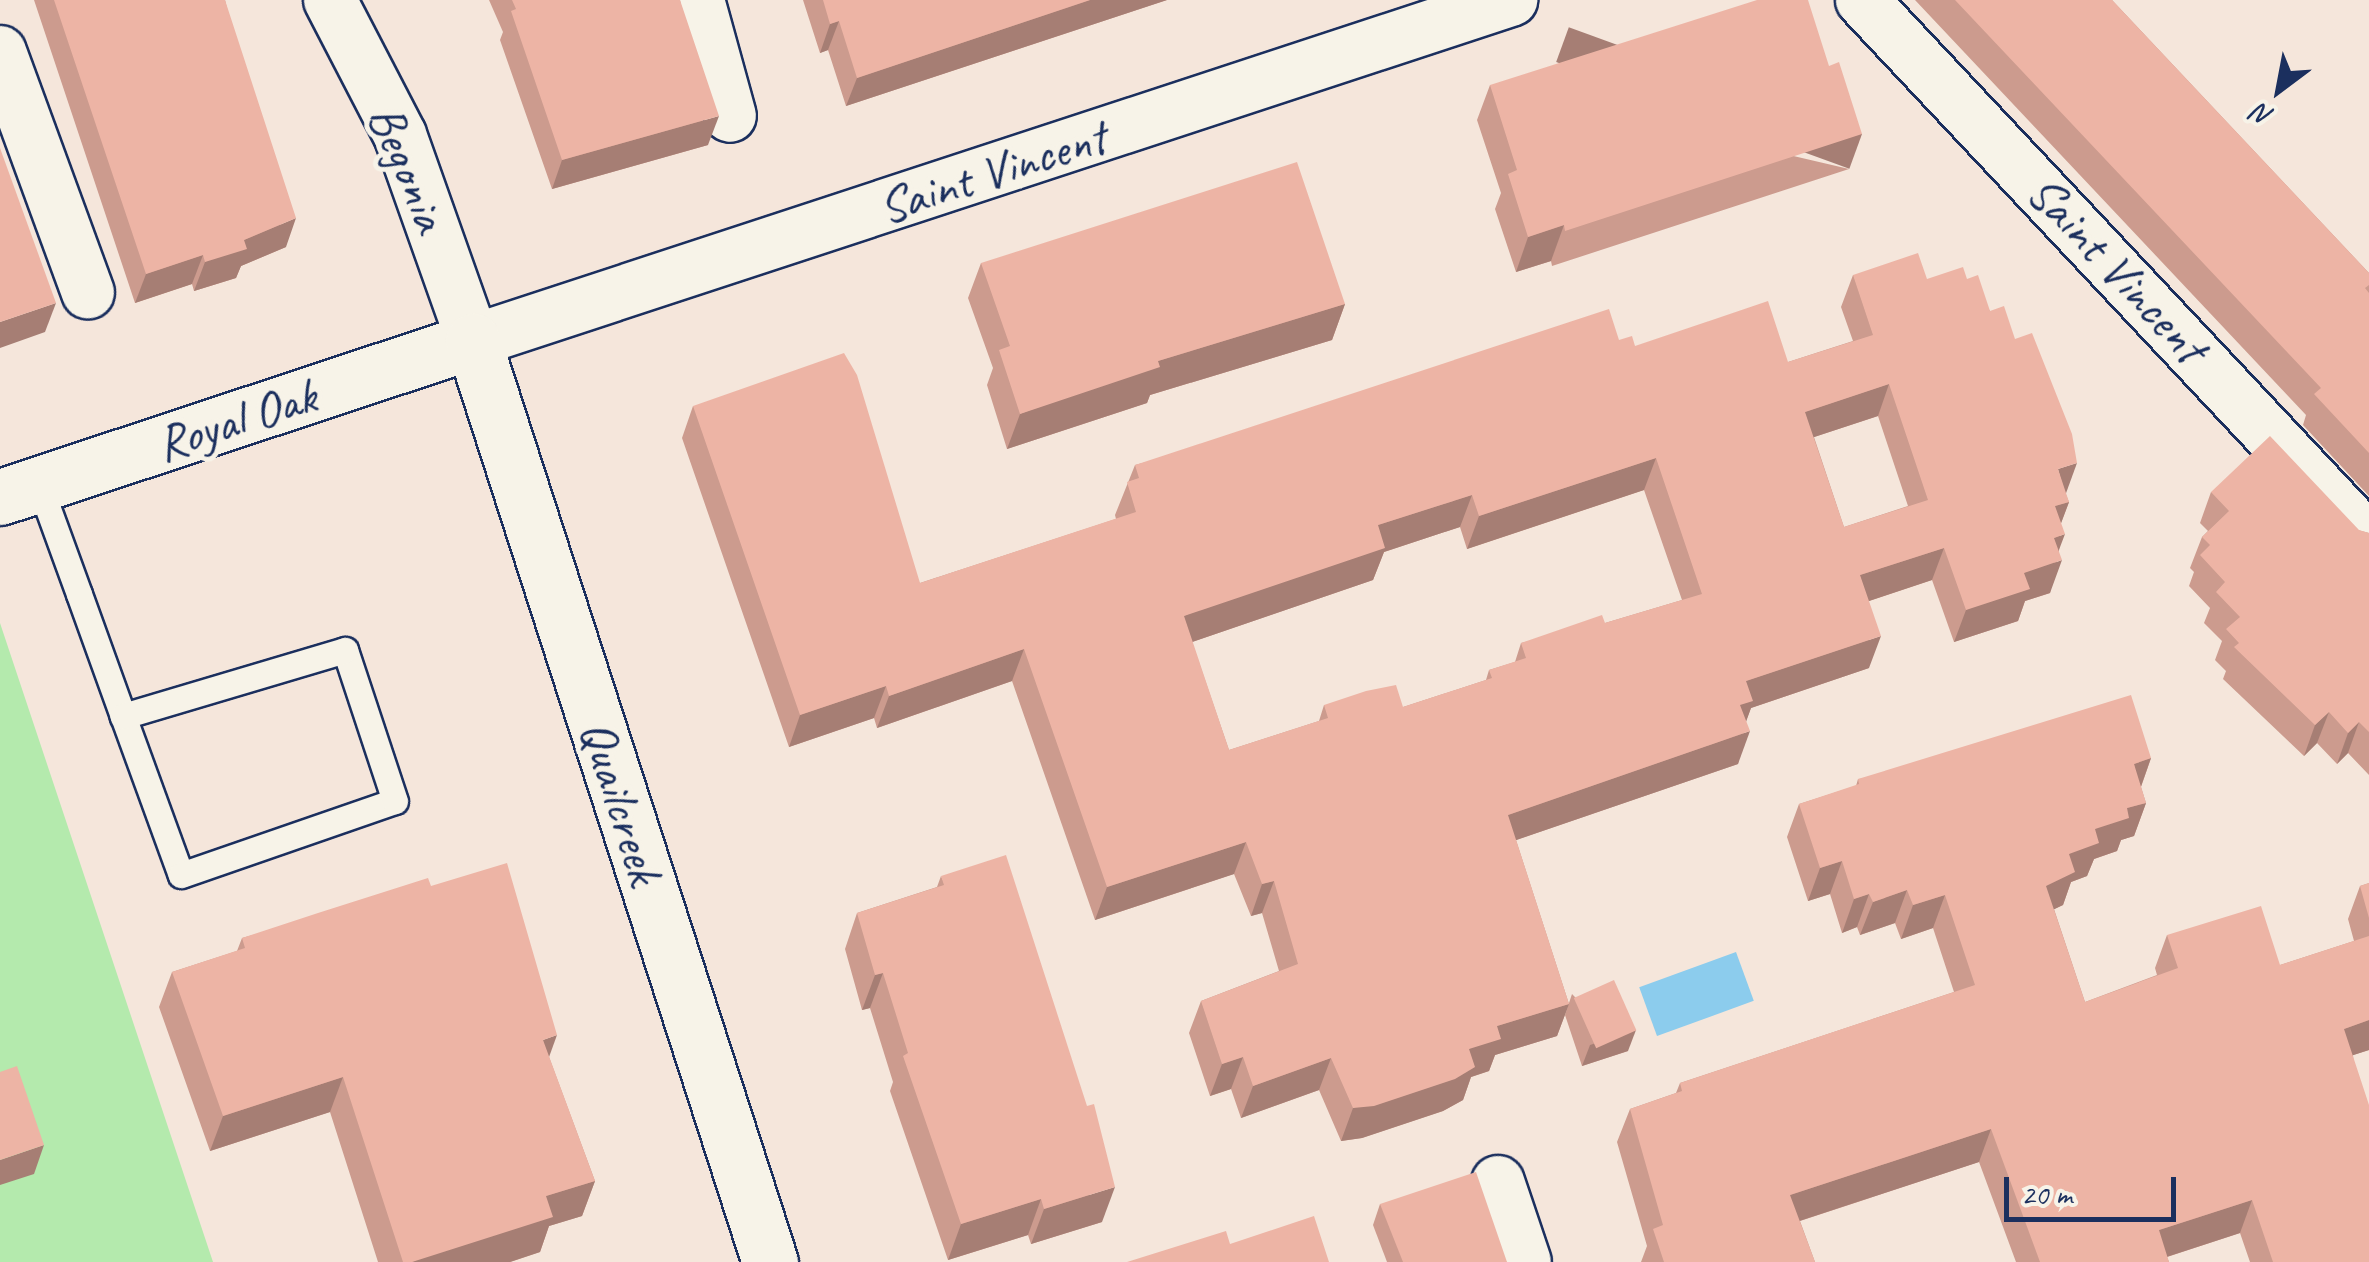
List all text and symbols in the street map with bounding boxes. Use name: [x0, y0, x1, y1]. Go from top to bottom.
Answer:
north arrow: [2229, 40, 2329, 140]
street label: Begonia: [355, 96, 461, 240]
text: N: [2246, 96, 2279, 135]
street label: Saint Vincent: [871, 107, 1113, 237]
street label: Saint Vincent: [2015, 162, 2219, 376]
street label: Royal Oak: [148, 366, 324, 474]
street label: Quailcreek: [567, 713, 675, 891]
scale bar: [2009, 1157, 2182, 1219]
text: 20 m: [2021, 1175, 2072, 1213]

